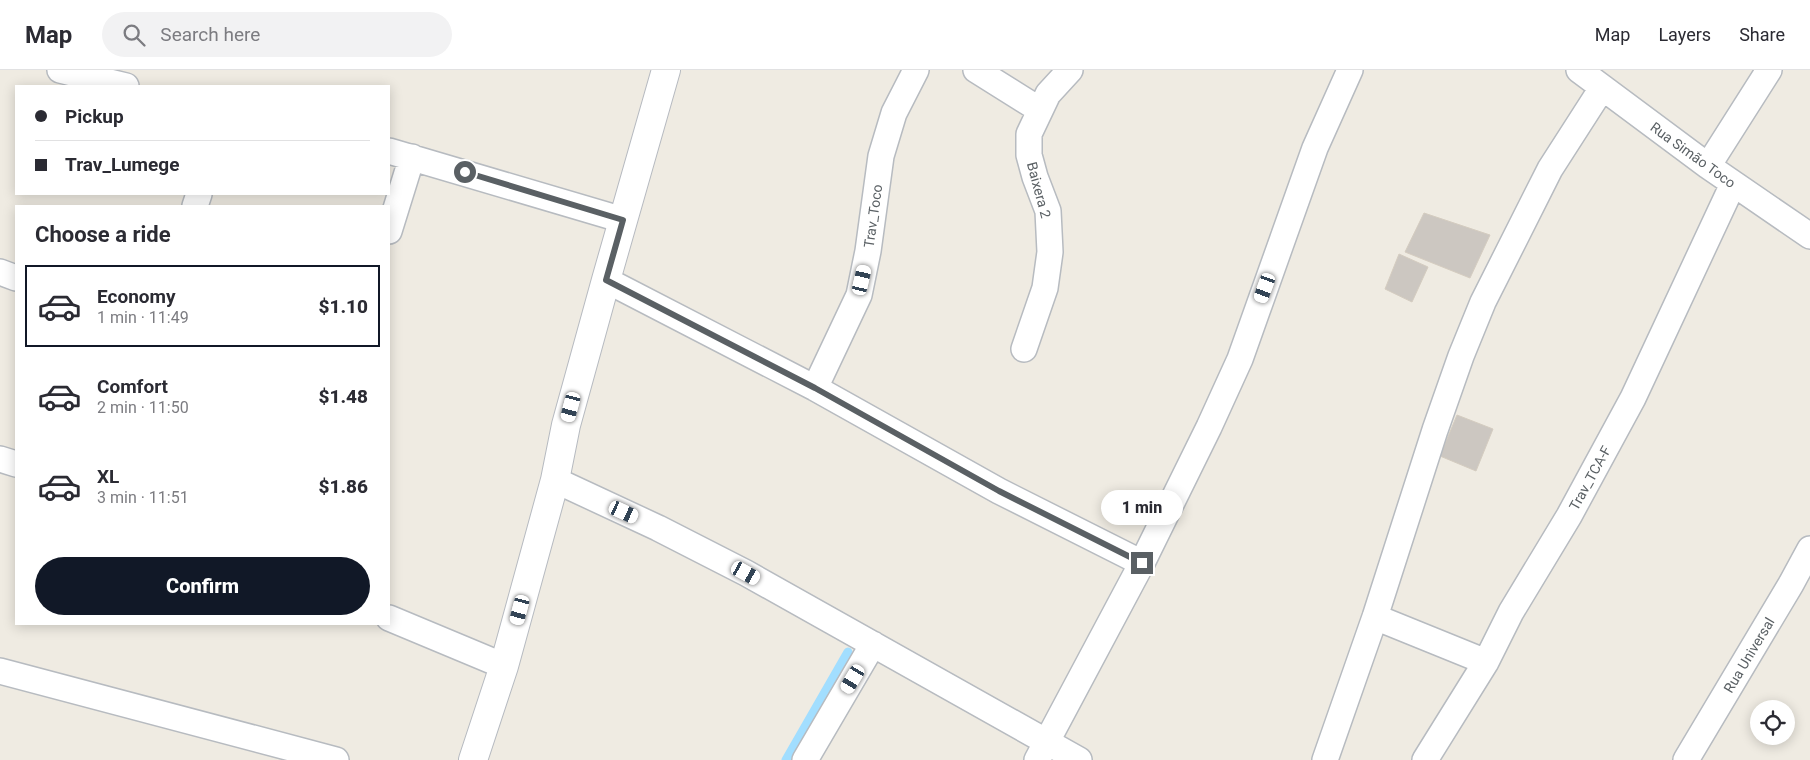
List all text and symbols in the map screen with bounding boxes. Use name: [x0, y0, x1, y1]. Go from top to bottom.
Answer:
search box: [102, 12, 452, 57]
text: Map: [25, 21, 72, 49]
icon: search: [120, 21, 148, 49]
text: Search here: [160, 23, 260, 46]
text: Map: [1595, 24, 1630, 45]
text: Layers: [1658, 24, 1711, 45]
text: Share: [1739, 24, 1785, 45]
text: Pickup: [65, 105, 124, 128]
street label: Rua Simão Toco: [1647, 119, 1739, 191]
text: Trav_Lumege: [65, 153, 179, 176]
street label: Baixera 2: [1024, 160, 1054, 220]
route start: [454, 161, 476, 183]
street label: Trav_Toco: [861, 183, 885, 249]
text: Choose a ride: [35, 222, 171, 247]
car: [851, 264, 872, 296]
car: [1252, 271, 1277, 305]
icon: car: [37, 284, 82, 329]
text: Economy: [97, 285, 176, 308]
text: $1.10: [319, 295, 368, 318]
text: 1 min · 11:49: [97, 308, 189, 327]
icon: car: [37, 374, 82, 419]
text: Comfort: [97, 375, 168, 398]
text: $1.48: [319, 385, 368, 408]
car: [559, 391, 582, 423]
text: 2 min · 11:50: [97, 398, 189, 417]
street label: Trav_TCA-F: [1566, 443, 1614, 513]
icon: car: [37, 464, 82, 509]
text: XL: [97, 465, 119, 488]
text: $1.86: [319, 475, 368, 498]
text: 3 min · 11:51: [97, 488, 189, 507]
callout: 1 min: [1101, 490, 1183, 526]
text: 1 min: [1122, 498, 1162, 517]
car: [607, 499, 640, 525]
route end: [1131, 552, 1153, 574]
button: Confirm: [35, 557, 370, 615]
car: [729, 559, 762, 587]
car: [508, 594, 531, 626]
street label: Rua Universal: [1720, 615, 1778, 695]
car: [838, 662, 867, 696]
map controls: [1750, 700, 1795, 745]
button: locate: [1750, 700, 1795, 745]

